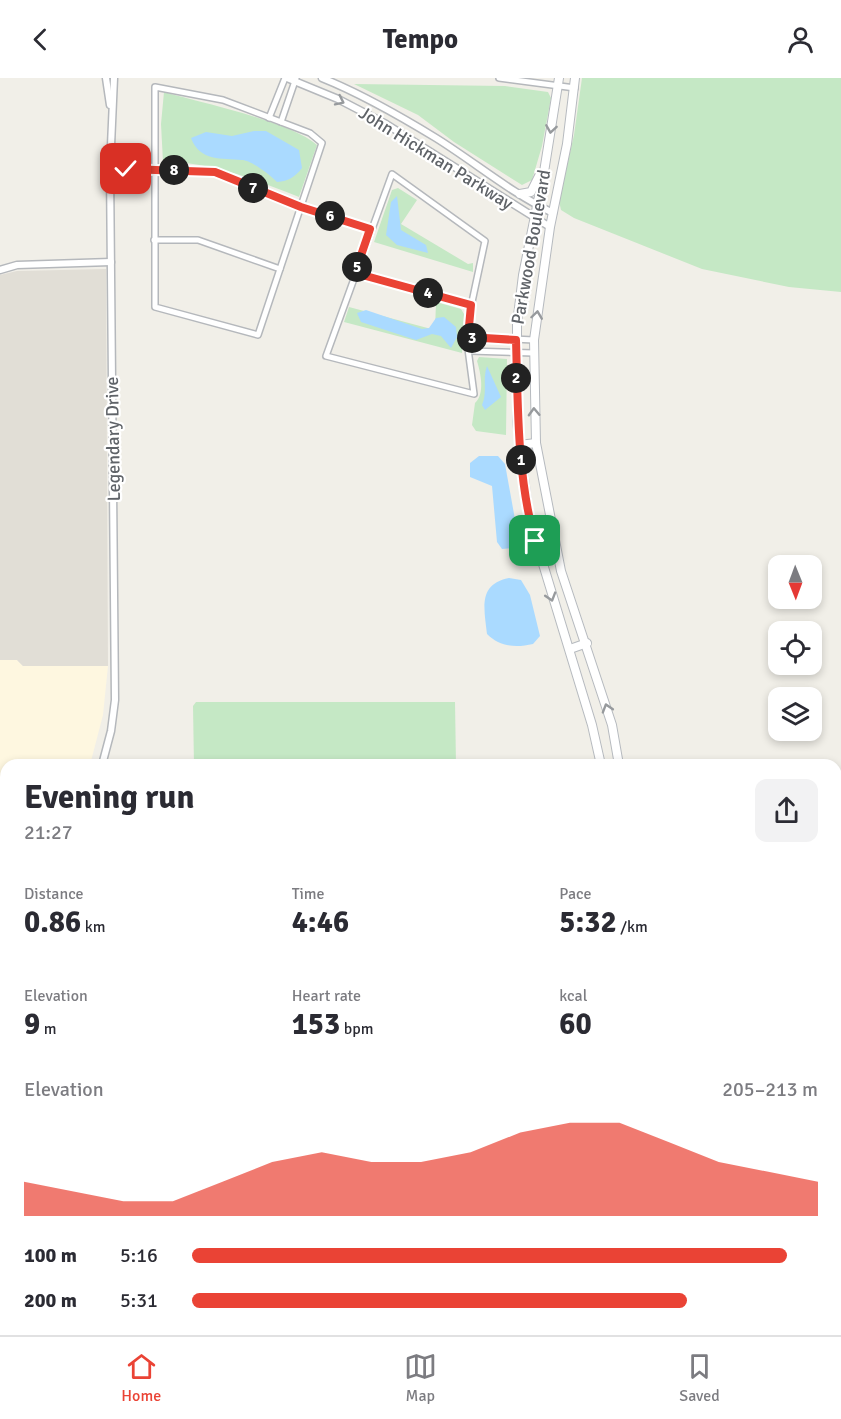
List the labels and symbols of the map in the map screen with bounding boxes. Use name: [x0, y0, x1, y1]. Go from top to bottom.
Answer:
one-way arrow: [334, 93, 345, 105]
street label: John Hickman Parkway: [355, 102, 518, 215]
one-way arrow: [545, 124, 558, 134]
pin: [100, 143, 151, 194]
pin: 8: [159, 155, 189, 185]
street label: Parkwood Boulevard: [507, 168, 555, 326]
pin: 7: [238, 173, 268, 203]
pin: 6: [315, 201, 345, 231]
pin: 5: [342, 252, 372, 282]
pin: 4: [413, 278, 443, 308]
one-way arrow: [530, 311, 543, 320]
pin: 3: [457, 323, 487, 353]
pin: 2: [501, 363, 531, 393]
street label: Legendary Drive: [101, 376, 125, 502]
one-way arrow: [528, 407, 541, 416]
pin: 1: [506, 445, 536, 475]
pin: [509, 515, 560, 566]
north arrow: [768, 555, 822, 609]
one-way arrow: [544, 591, 556, 602]
one-way arrow: [602, 703, 614, 714]

